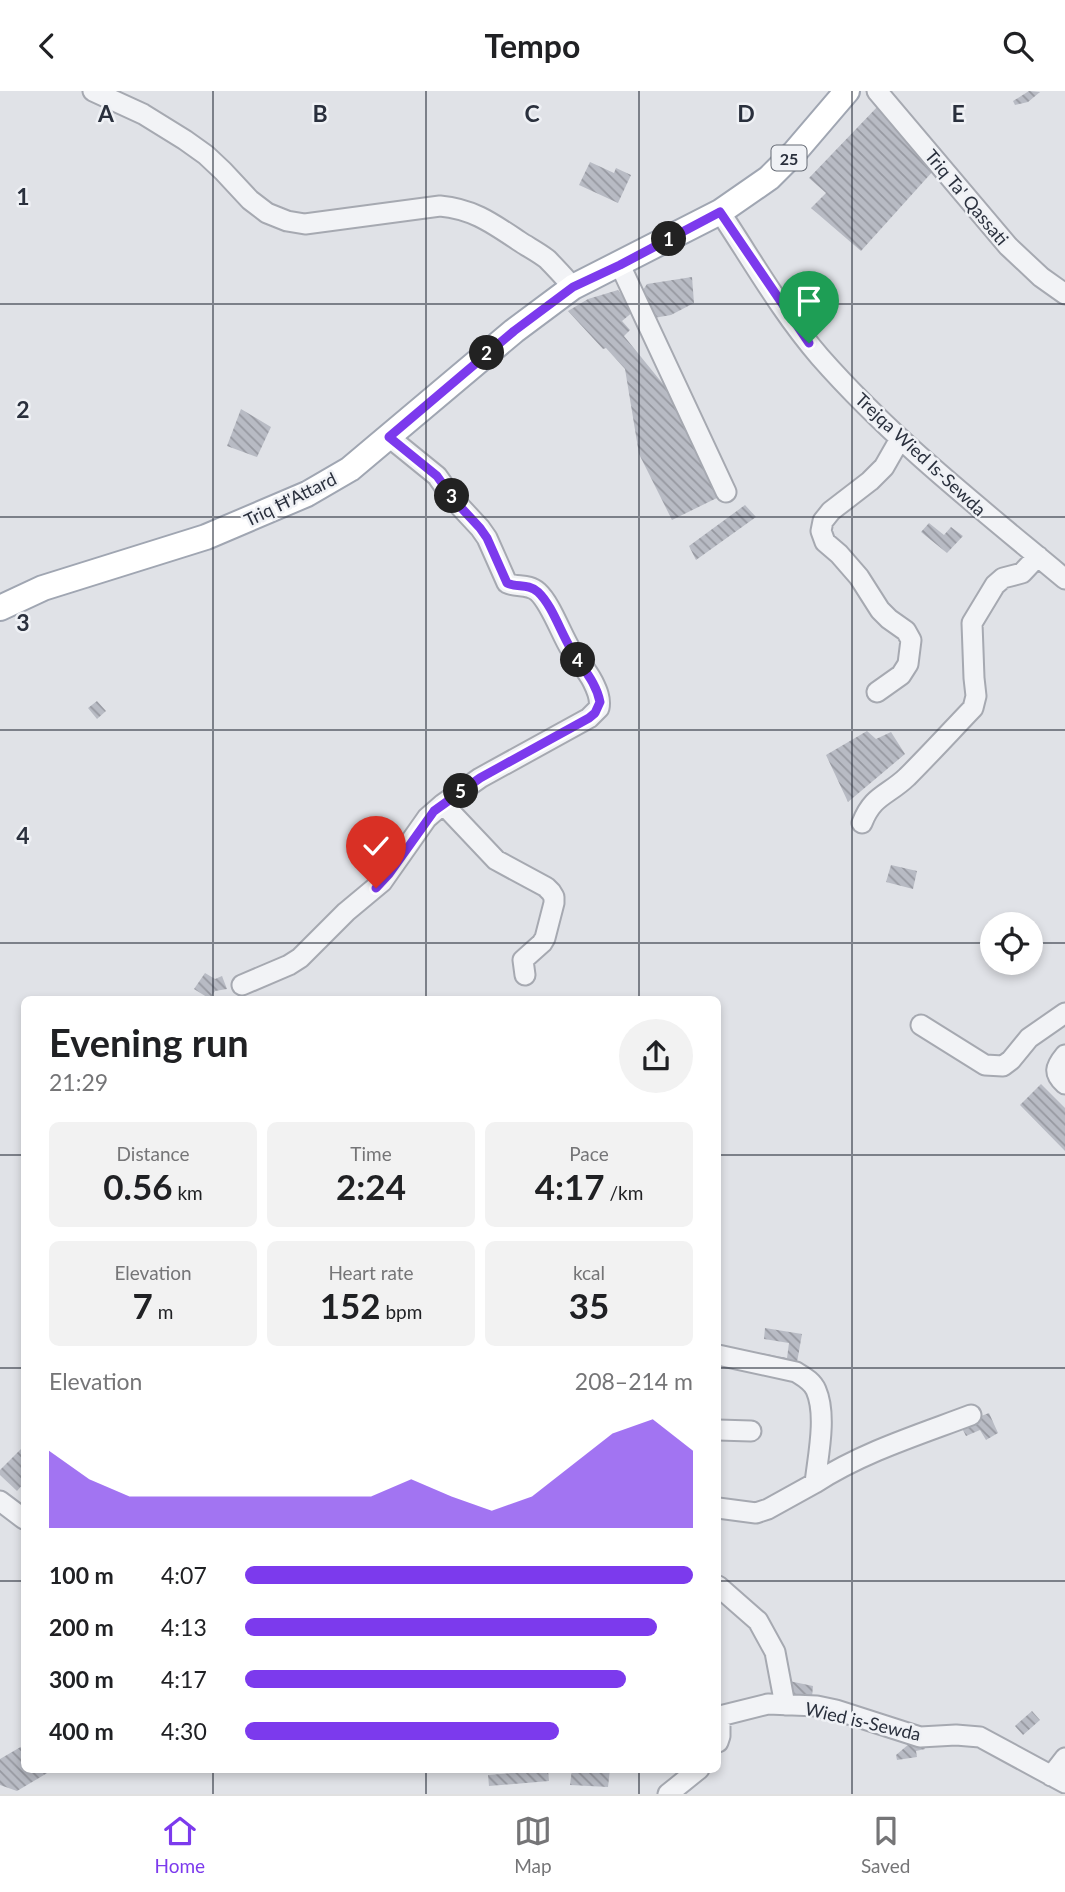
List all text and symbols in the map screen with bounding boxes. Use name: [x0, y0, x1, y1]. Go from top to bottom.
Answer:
text: Tempo: [485, 26, 580, 65]
icon: back: [28, 27, 66, 65]
icon: search: [999, 27, 1037, 65]
text: A: [97, 99, 115, 127]
text: B: [312, 99, 328, 127]
text: C: [524, 99, 540, 127]
text: D: [737, 99, 755, 127]
text: E: [951, 99, 965, 127]
road number: 25: [772, 145, 806, 171]
street label: Triq Ta' Qassati: [921, 145, 1013, 249]
text: 1: [16, 182, 30, 210]
pin: 1: [652, 221, 686, 257]
text: 1: [663, 227, 674, 250]
pin: [779, 271, 839, 343]
icon: arrive: [790, 282, 828, 320]
pin: 2: [470, 335, 504, 371]
text: 2: [481, 341, 492, 364]
street label: Trejqa Wied Is-Sewda: [851, 388, 991, 520]
text: 2: [16, 395, 30, 423]
street label: Triq Ħ'Attard: [240, 467, 340, 531]
pin: 3: [434, 479, 470, 513]
text: 3: [446, 484, 457, 507]
text: 3: [16, 608, 30, 636]
pin: 4: [560, 643, 596, 677]
text: 4: [572, 648, 583, 671]
pin: 5: [444, 773, 478, 809]
text: 5: [455, 779, 466, 802]
pin: [346, 816, 406, 888]
text: 4: [16, 821, 30, 849]
icon: check: [357, 827, 395, 865]
map controls: [980, 912, 1043, 975]
button: locate: [980, 912, 1043, 975]
text: Evening run: [49, 1019, 249, 1065]
button: share: [619, 1019, 693, 1093]
text: 21:29: [49, 1068, 108, 1096]
text: Distance: [117, 1142, 189, 1165]
text: Time: [350, 1142, 392, 1165]
text: Pace: [569, 1142, 609, 1165]
text: 0.56: [103, 1165, 173, 1207]
text: 2:24: [336, 1165, 406, 1207]
text: 4:17: [535, 1165, 605, 1207]
text: km: [173, 1181, 203, 1204]
text: /km: [605, 1181, 643, 1204]
text: Elevation: [114, 1261, 192, 1284]
text: Heart rate: [328, 1261, 414, 1284]
text: kcal: [573, 1261, 605, 1284]
text: 7: [133, 1284, 153, 1326]
text: 152: [320, 1284, 381, 1326]
text: 35: [569, 1284, 609, 1326]
text: m: [153, 1300, 173, 1323]
text: bpm: [381, 1300, 422, 1323]
text: Elevation: [49, 1367, 142, 1395]
text: 208–214 m: [575, 1367, 693, 1395]
text: 100 m: [49, 1561, 114, 1589]
text: 4:07: [161, 1561, 207, 1589]
text: 200 m: [49, 1613, 114, 1641]
text: 4:13: [161, 1613, 207, 1641]
text: 300 m: [49, 1665, 114, 1693]
text: 4:17: [161, 1665, 207, 1693]
street label: Wied is-Sewda: [803, 1697, 923, 1745]
text: 400 m: [49, 1717, 114, 1745]
text: 4:30: [161, 1717, 207, 1745]
tab: Home: [154, 1812, 205, 1877]
tab: Map: [514, 1812, 552, 1877]
tab: Saved: [861, 1812, 911, 1877]

